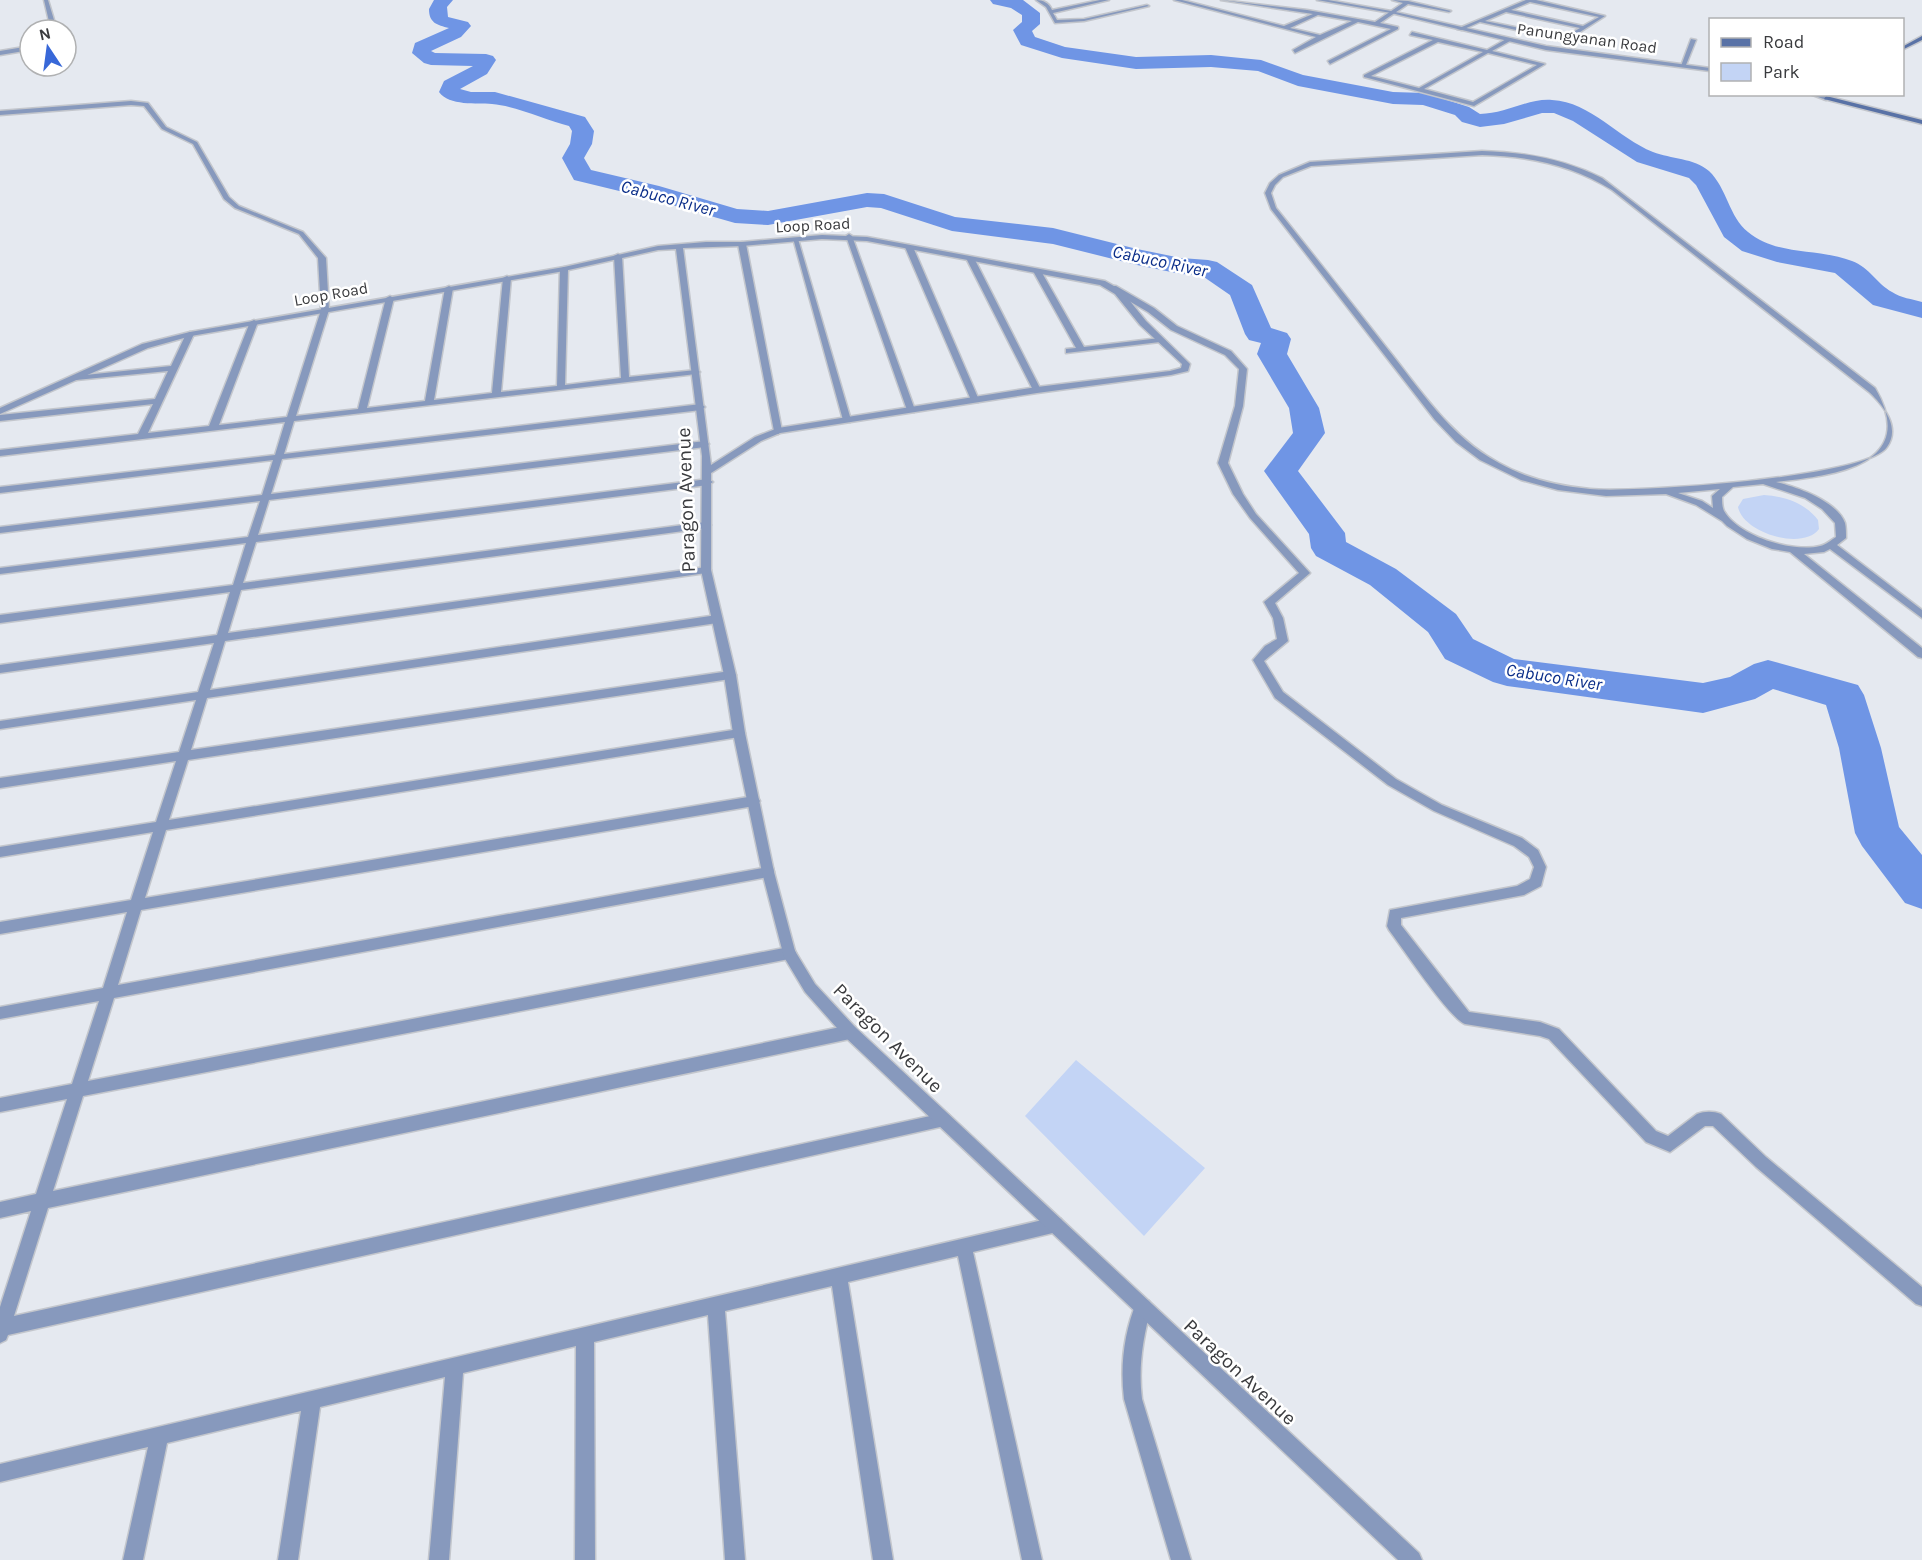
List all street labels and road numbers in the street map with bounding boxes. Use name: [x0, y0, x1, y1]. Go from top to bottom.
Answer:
street label: Panungyanan Road: [1516, 19, 1658, 57]
street label: Loop Road: [775, 214, 851, 236]
street label: Loop Road: [292, 278, 370, 310]
street label: Paragon Avenue: [672, 427, 700, 573]
street label: Paragon Avenue: [829, 979, 947, 1097]
street label: Paragon Avenue: [1179, 1314, 1301, 1430]

